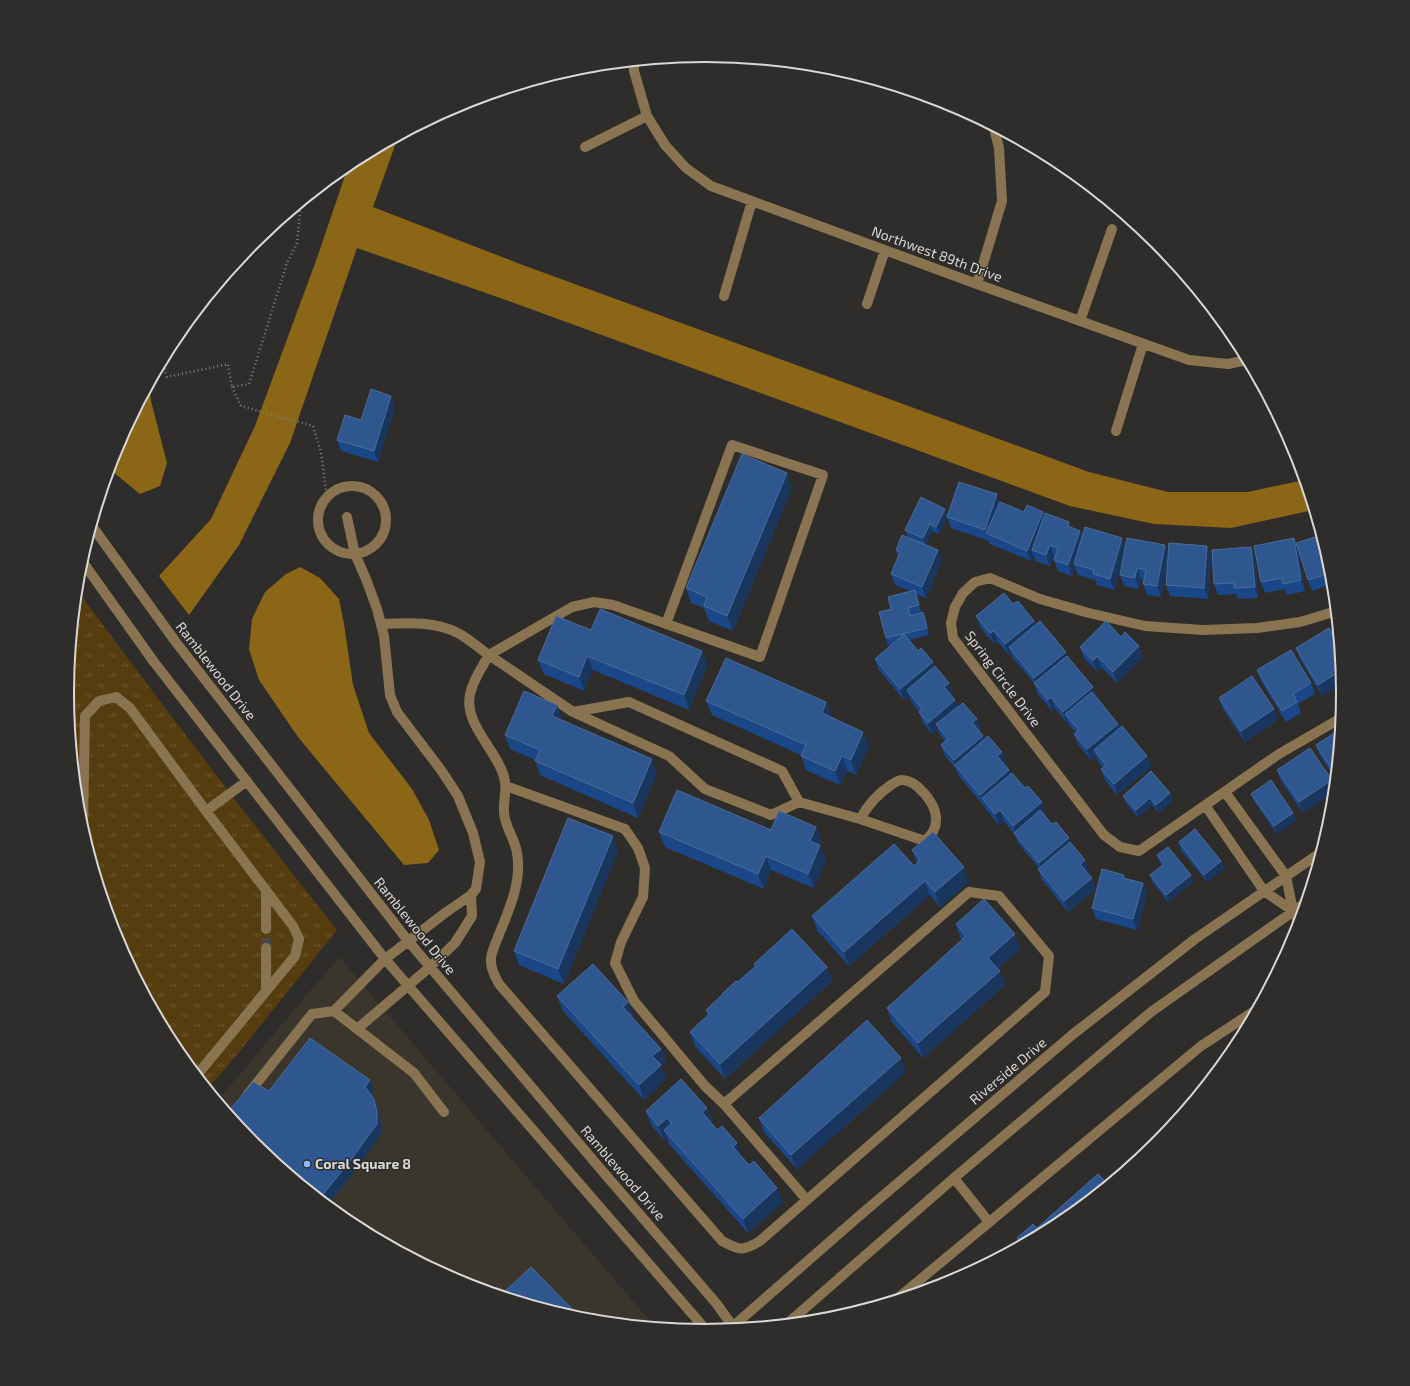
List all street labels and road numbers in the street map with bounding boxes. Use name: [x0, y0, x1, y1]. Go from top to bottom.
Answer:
street label: Northwest 89th Drive: [870, 222, 1005, 285]
street label: Ramblewood Drive: [173, 618, 260, 723]
street label: Spring Circle Drive: [962, 627, 1045, 730]
street label: Ramblewood Drive: [371, 874, 460, 978]
street label: Riverside Drive: [966, 1034, 1050, 1108]
street label: Ramblewood Drive: [578, 1122, 669, 1224]

